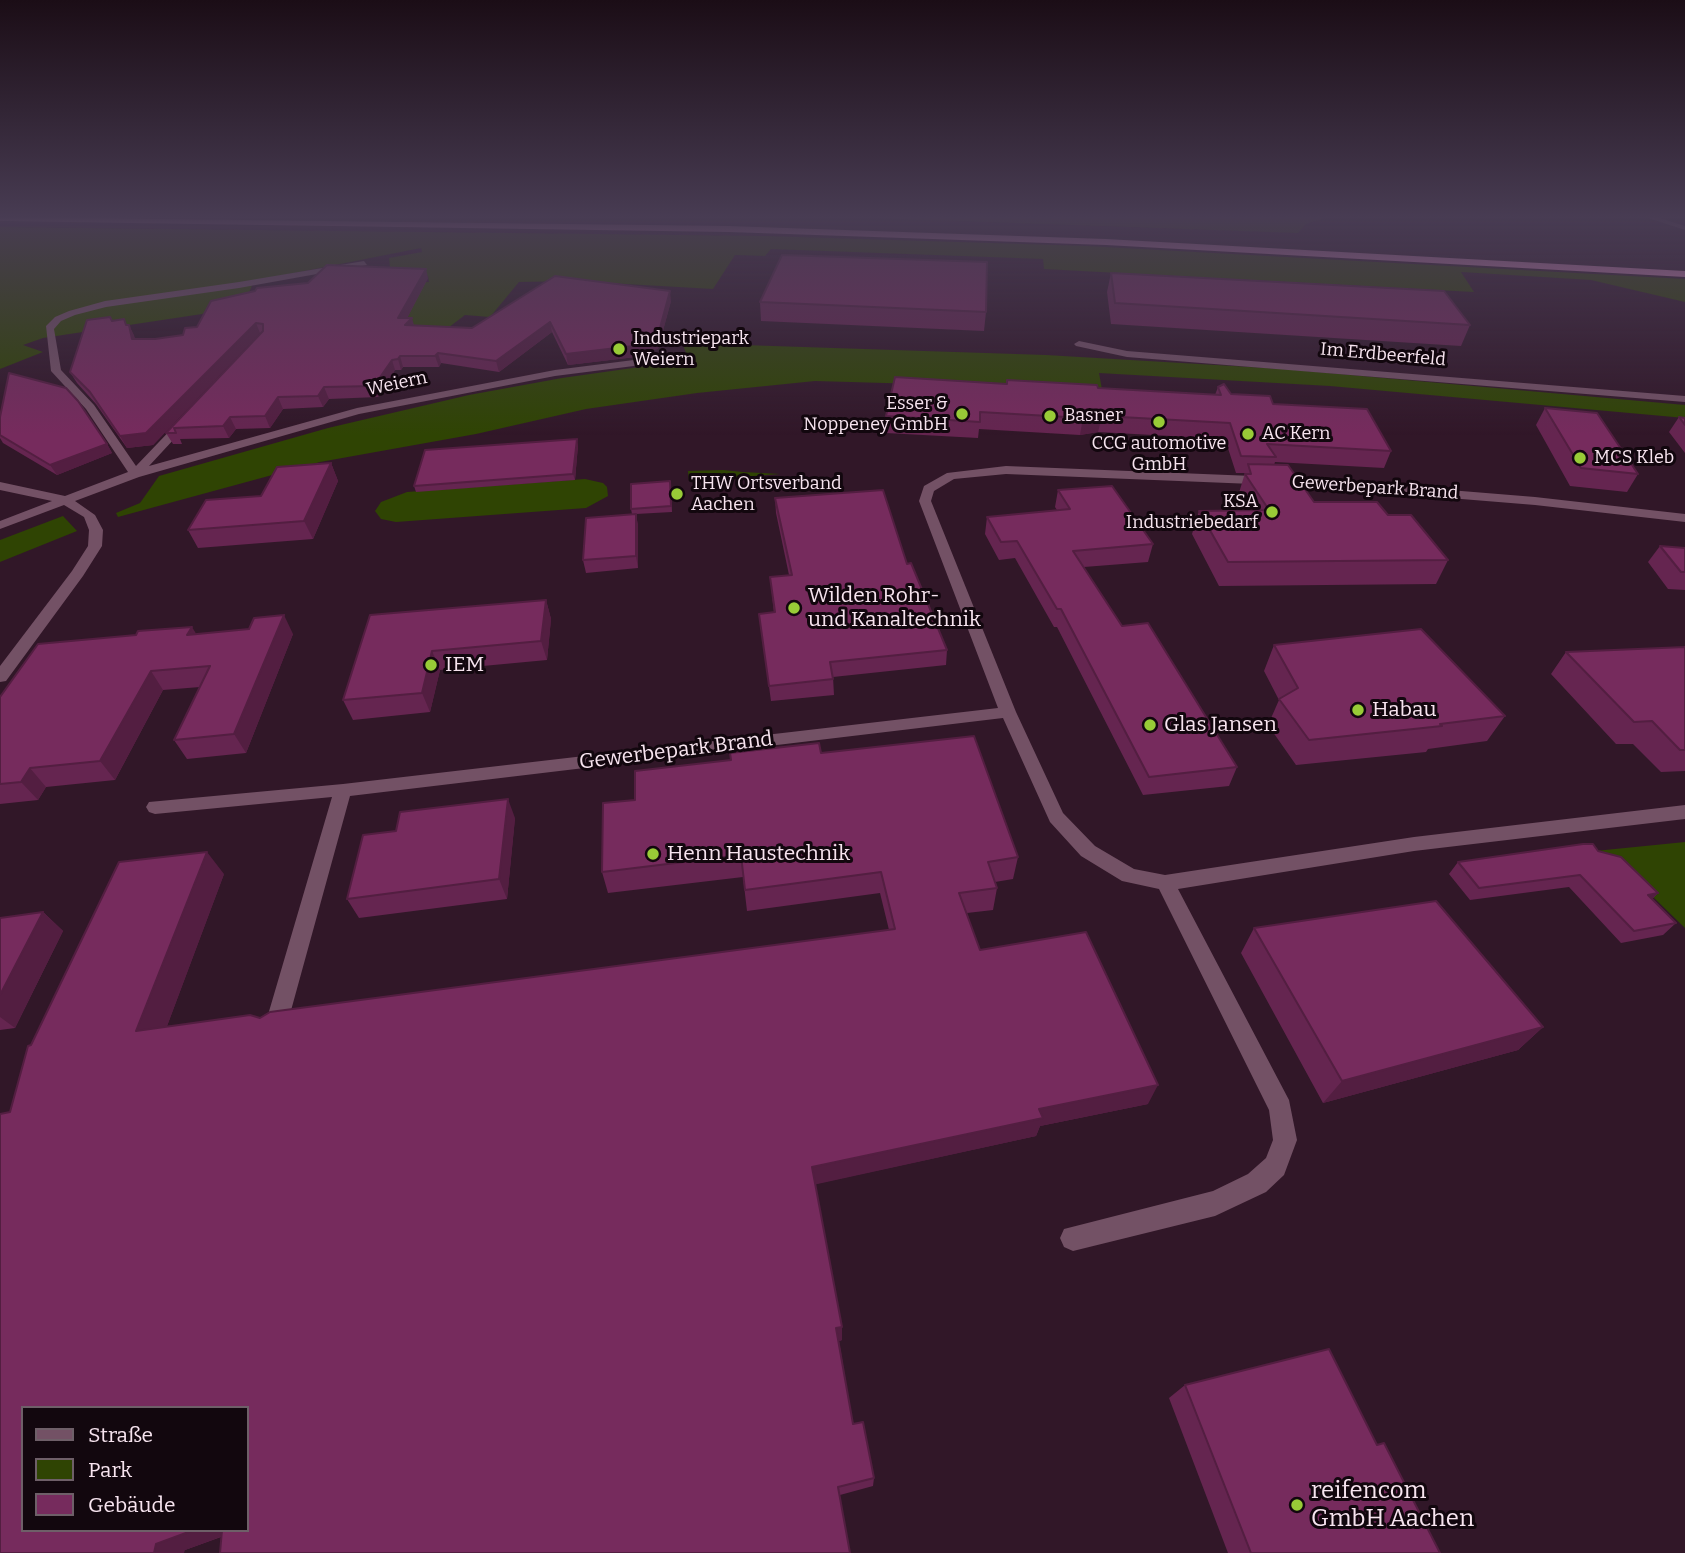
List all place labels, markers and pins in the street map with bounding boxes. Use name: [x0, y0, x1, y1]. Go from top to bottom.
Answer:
place label: Industriepark Weiern: [633, 328, 749, 370]
marker: Industriepark Weiern: [611, 341, 627, 357]
place label: Esser & Noppeney GmbH: [803, 393, 948, 436]
place label: Basner: [1064, 405, 1123, 427]
marker: Esser & Noppeney GmbH: [954, 406, 970, 422]
marker: Basner: [1042, 408, 1058, 424]
marker: CCG automotive GmbH: [1151, 414, 1167, 430]
place label: AC Kern: [1262, 423, 1330, 445]
marker: AC Kern: [1240, 426, 1256, 442]
place label: CCG automotive GmbH: [1092, 433, 1226, 476]
place label: MCS Kleb: [1594, 447, 1674, 469]
marker: MCS Kleb: [1572, 450, 1588, 466]
place label: THW Ortsverband Aachen: [691, 473, 842, 516]
marker: THW Ortsverband Aachen: [669, 486, 685, 502]
place label: KSA Industriebedarf: [1126, 491, 1258, 534]
marker: KSA Industriebedarf: [1264, 504, 1280, 520]
place label: Wilden Rohr- und Kanaltechnik: [808, 583, 981, 633]
marker: Wilden Rohr- und Kanaltechnik: [786, 600, 802, 616]
place label: IEM: [445, 652, 484, 678]
marker: IEM: [423, 657, 439, 673]
place label: Habau: [1372, 697, 1437, 723]
marker: Habau: [1350, 702, 1366, 718]
place label: Glas Jansen: [1164, 712, 1277, 738]
marker: Glas Jansen: [1142, 717, 1158, 733]
place label: Henn Haustechnik: [667, 841, 850, 867]
marker: Henn Haustechnik: [645, 846, 661, 862]
place label: reifencom GmbH Aachen: [1311, 1477, 1474, 1533]
marker: reifencom GmbH Aachen: [1289, 1497, 1305, 1513]

